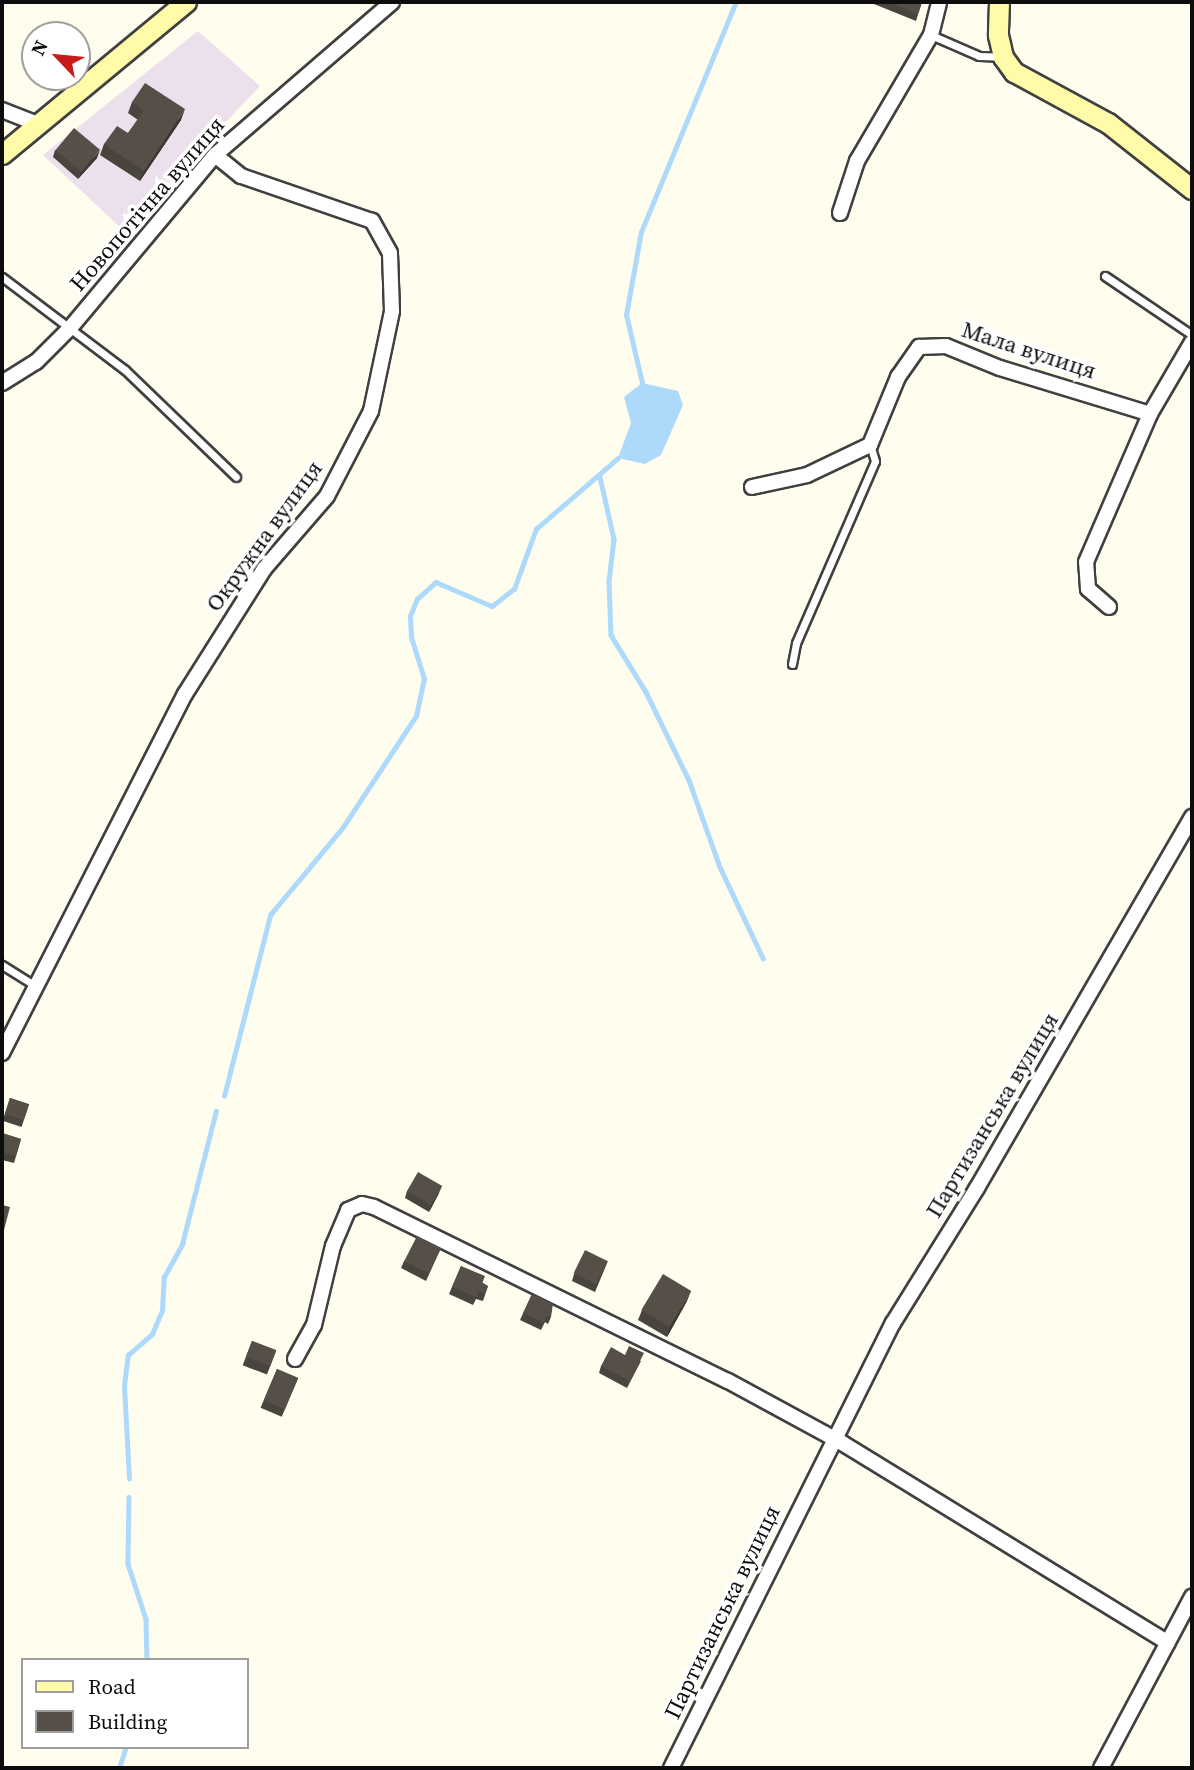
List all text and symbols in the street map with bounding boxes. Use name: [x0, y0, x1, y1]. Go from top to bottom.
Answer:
north arrow: [21, 21, 91, 91]
text: N: [24, 36, 54, 60]
street label: Новопотічна вулиця: [64, 111, 230, 297]
street label: Мала вулиця: [958, 315, 1100, 385]
street label: Окружна вулиця: [200, 455, 328, 617]
street label: Партизанська вулиця: [920, 1007, 1064, 1223]
street label: Партизанська вулиця: [658, 1501, 786, 1723]
legend: [21, 1658, 248, 1749]
text: Road: [88, 1672, 136, 1701]
text: Building: [88, 1707, 167, 1736]

